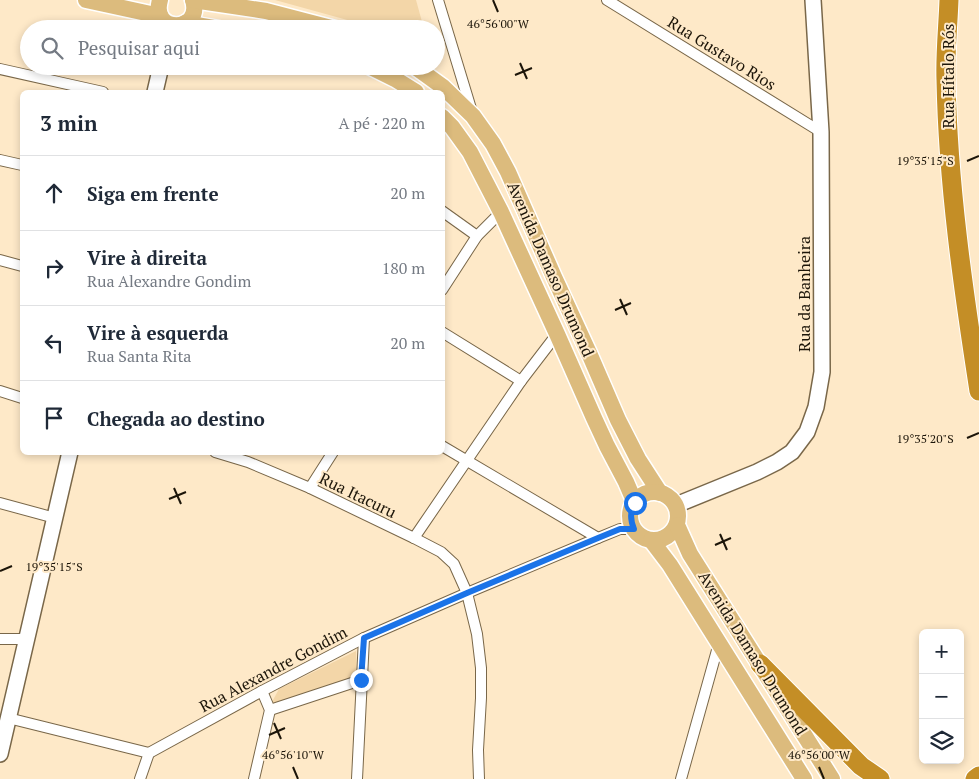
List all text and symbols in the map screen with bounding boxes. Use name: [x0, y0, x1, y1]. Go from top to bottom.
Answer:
street label: Rua Gustavo Rios: [664, 11, 780, 95]
text: 46°56'00"W: [467, 16, 530, 31]
search box: [20, 20, 445, 75]
street label: Rua Hítalo Rós: [937, 23, 959, 129]
icon: search: [38, 34, 66, 62]
text: Pesquisar aqui: [78, 35, 200, 60]
text: 3 min: [40, 109, 97, 137]
text: A pé · 220 m: [338, 112, 425, 134]
text: 19°35'15"S: [896, 153, 954, 168]
street label: Avenida Damaso Drumond: [502, 178, 600, 360]
icon: ahead: [40, 179, 68, 207]
text: Siga em frente: [87, 181, 219, 206]
text: 20 m: [390, 182, 425, 204]
street label: Rua da Banheira: [793, 236, 815, 352]
text: Vire à direita: [87, 245, 207, 270]
icon: right: [40, 254, 68, 282]
text: 180 m: [382, 257, 425, 279]
text: Rua Alexandre Gondim: [87, 270, 251, 292]
text: Vire à esquerda: [87, 320, 229, 345]
icon: left: [40, 329, 68, 357]
text: 20 m: [390, 332, 425, 354]
text: Rua Santa Rita: [87, 345, 191, 367]
icon: arrive: [40, 404, 68, 432]
text: Chegada ao destino: [87, 406, 265, 431]
text: 19°35'20"S: [896, 431, 954, 446]
street label: Rua Itacuru: [316, 467, 400, 523]
route start: [624, 492, 647, 515]
text: 19°35'15"S: [25, 559, 83, 574]
street label: Avenida Damaso Drumond: [693, 567, 813, 739]
street label: Rua Alexandre Gondim: [195, 621, 351, 717]
map controls: [919, 629, 964, 764]
button: +: [919, 629, 964, 674]
route end: [350, 669, 373, 692]
button: −: [919, 674, 964, 719]
button: layers: [919, 719, 964, 764]
text: 46°56'10"W: [262, 747, 325, 762]
text: 46°56'00"W: [788, 747, 851, 762]

